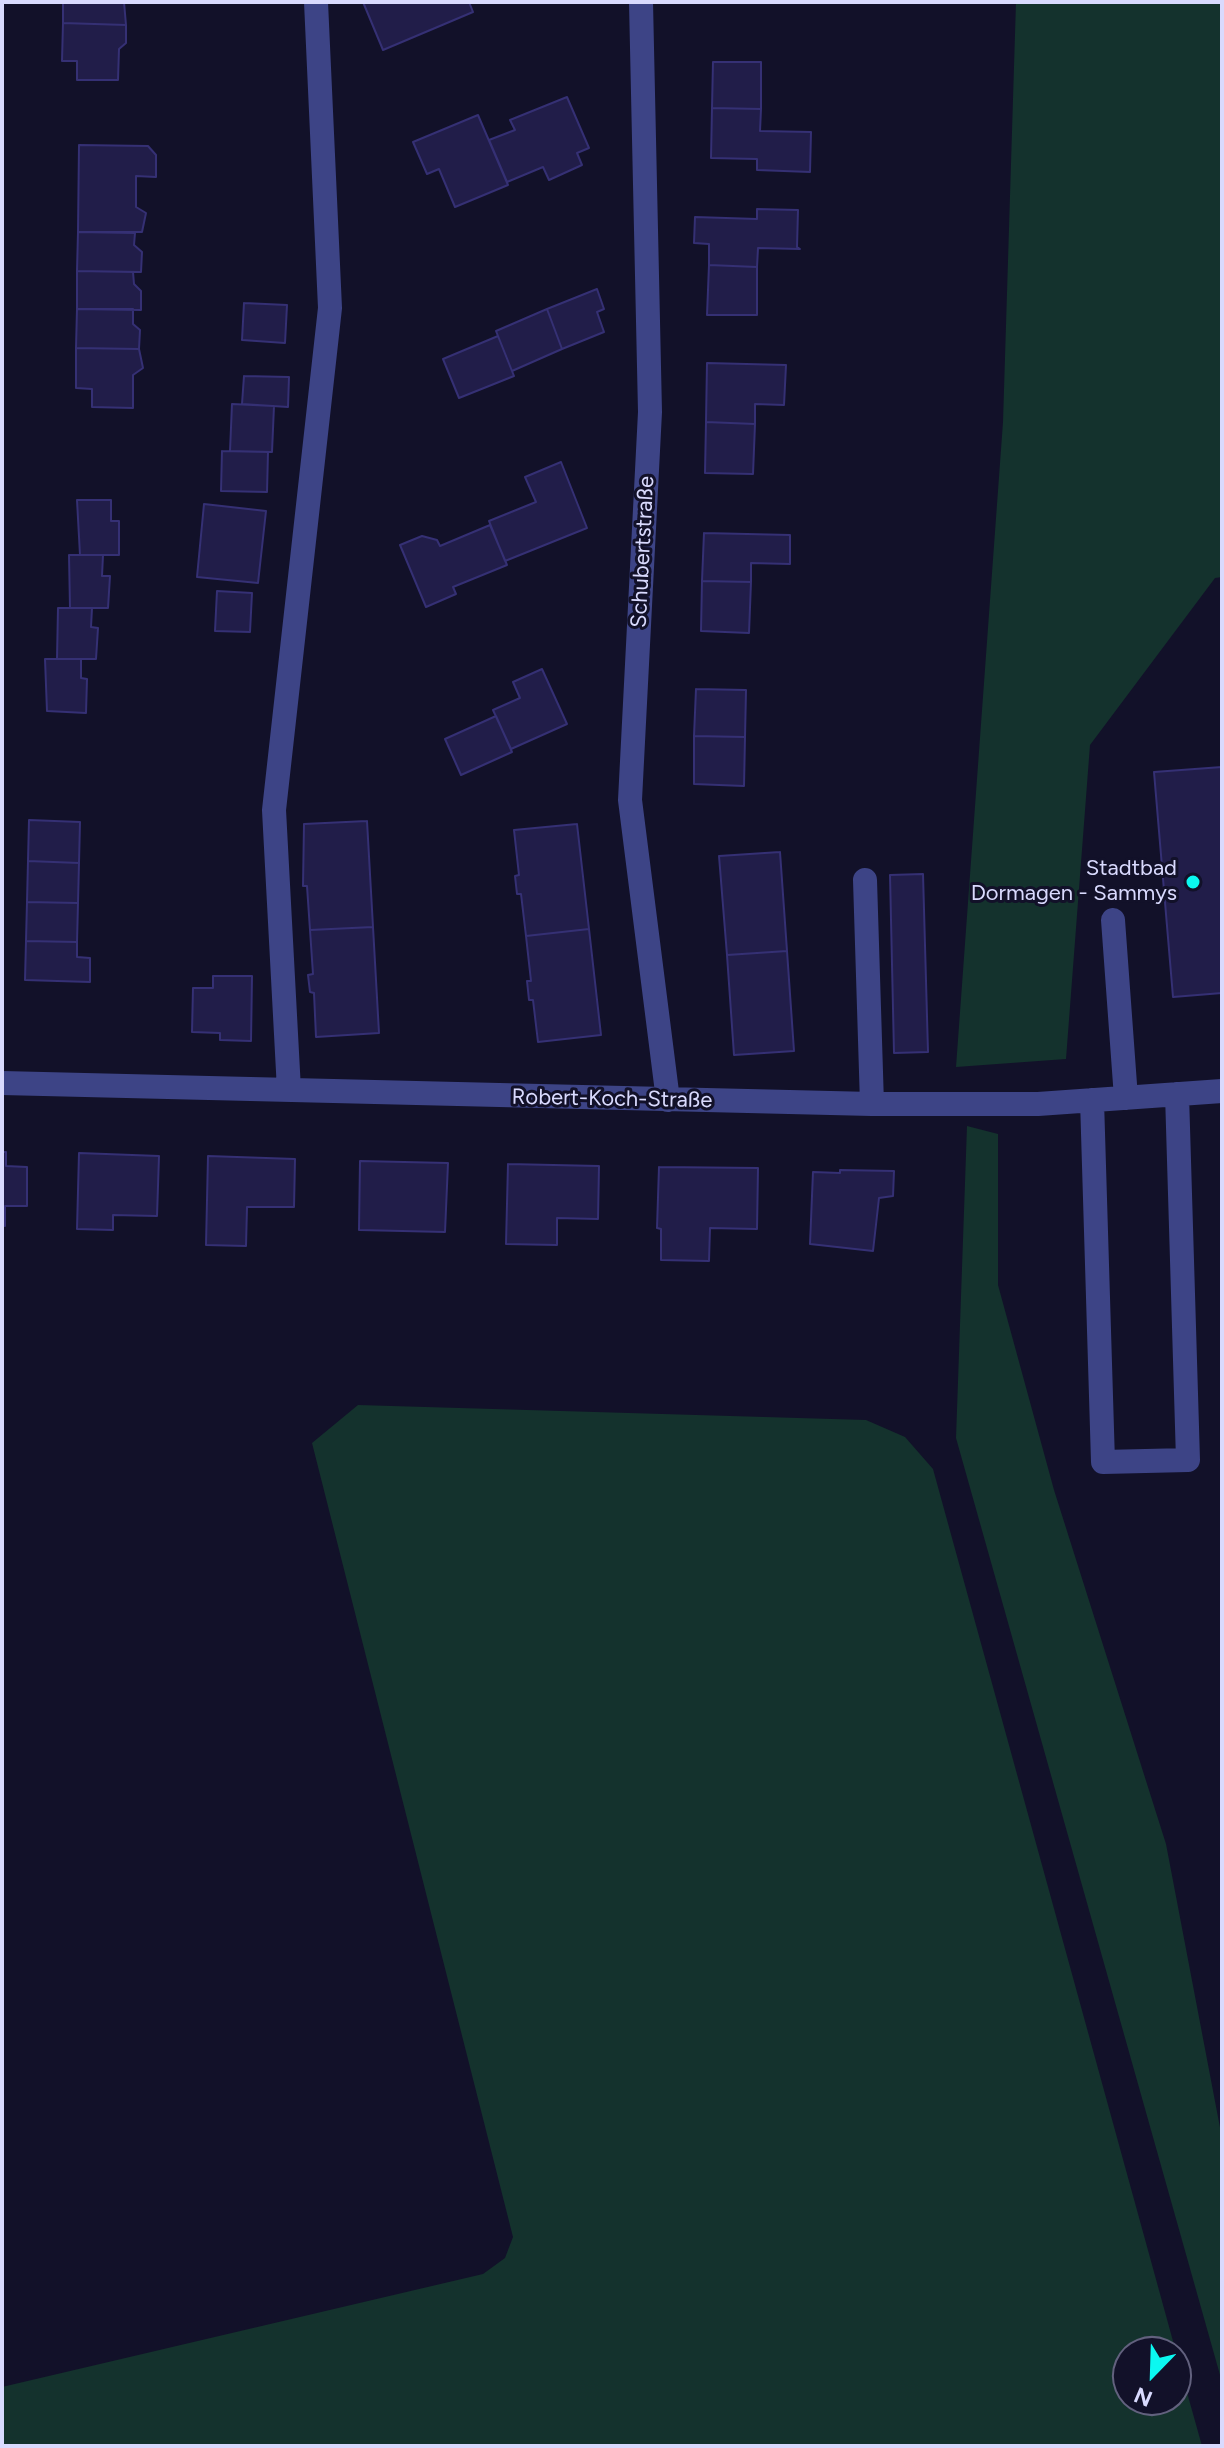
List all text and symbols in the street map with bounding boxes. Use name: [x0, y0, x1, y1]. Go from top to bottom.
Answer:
street label: Schubertstraße: [626, 475, 660, 629]
place label: Stadtbad Dormagen - Sammys: [971, 856, 1177, 908]
marker: Stadtbad Dormagen - Sammys: [1184, 873, 1202, 891]
street label: Robert-Koch-Straße: [511, 1084, 713, 1114]
north arrow: [1112, 2336, 1192, 2416]
text: N: [1130, 2381, 1156, 2412]

